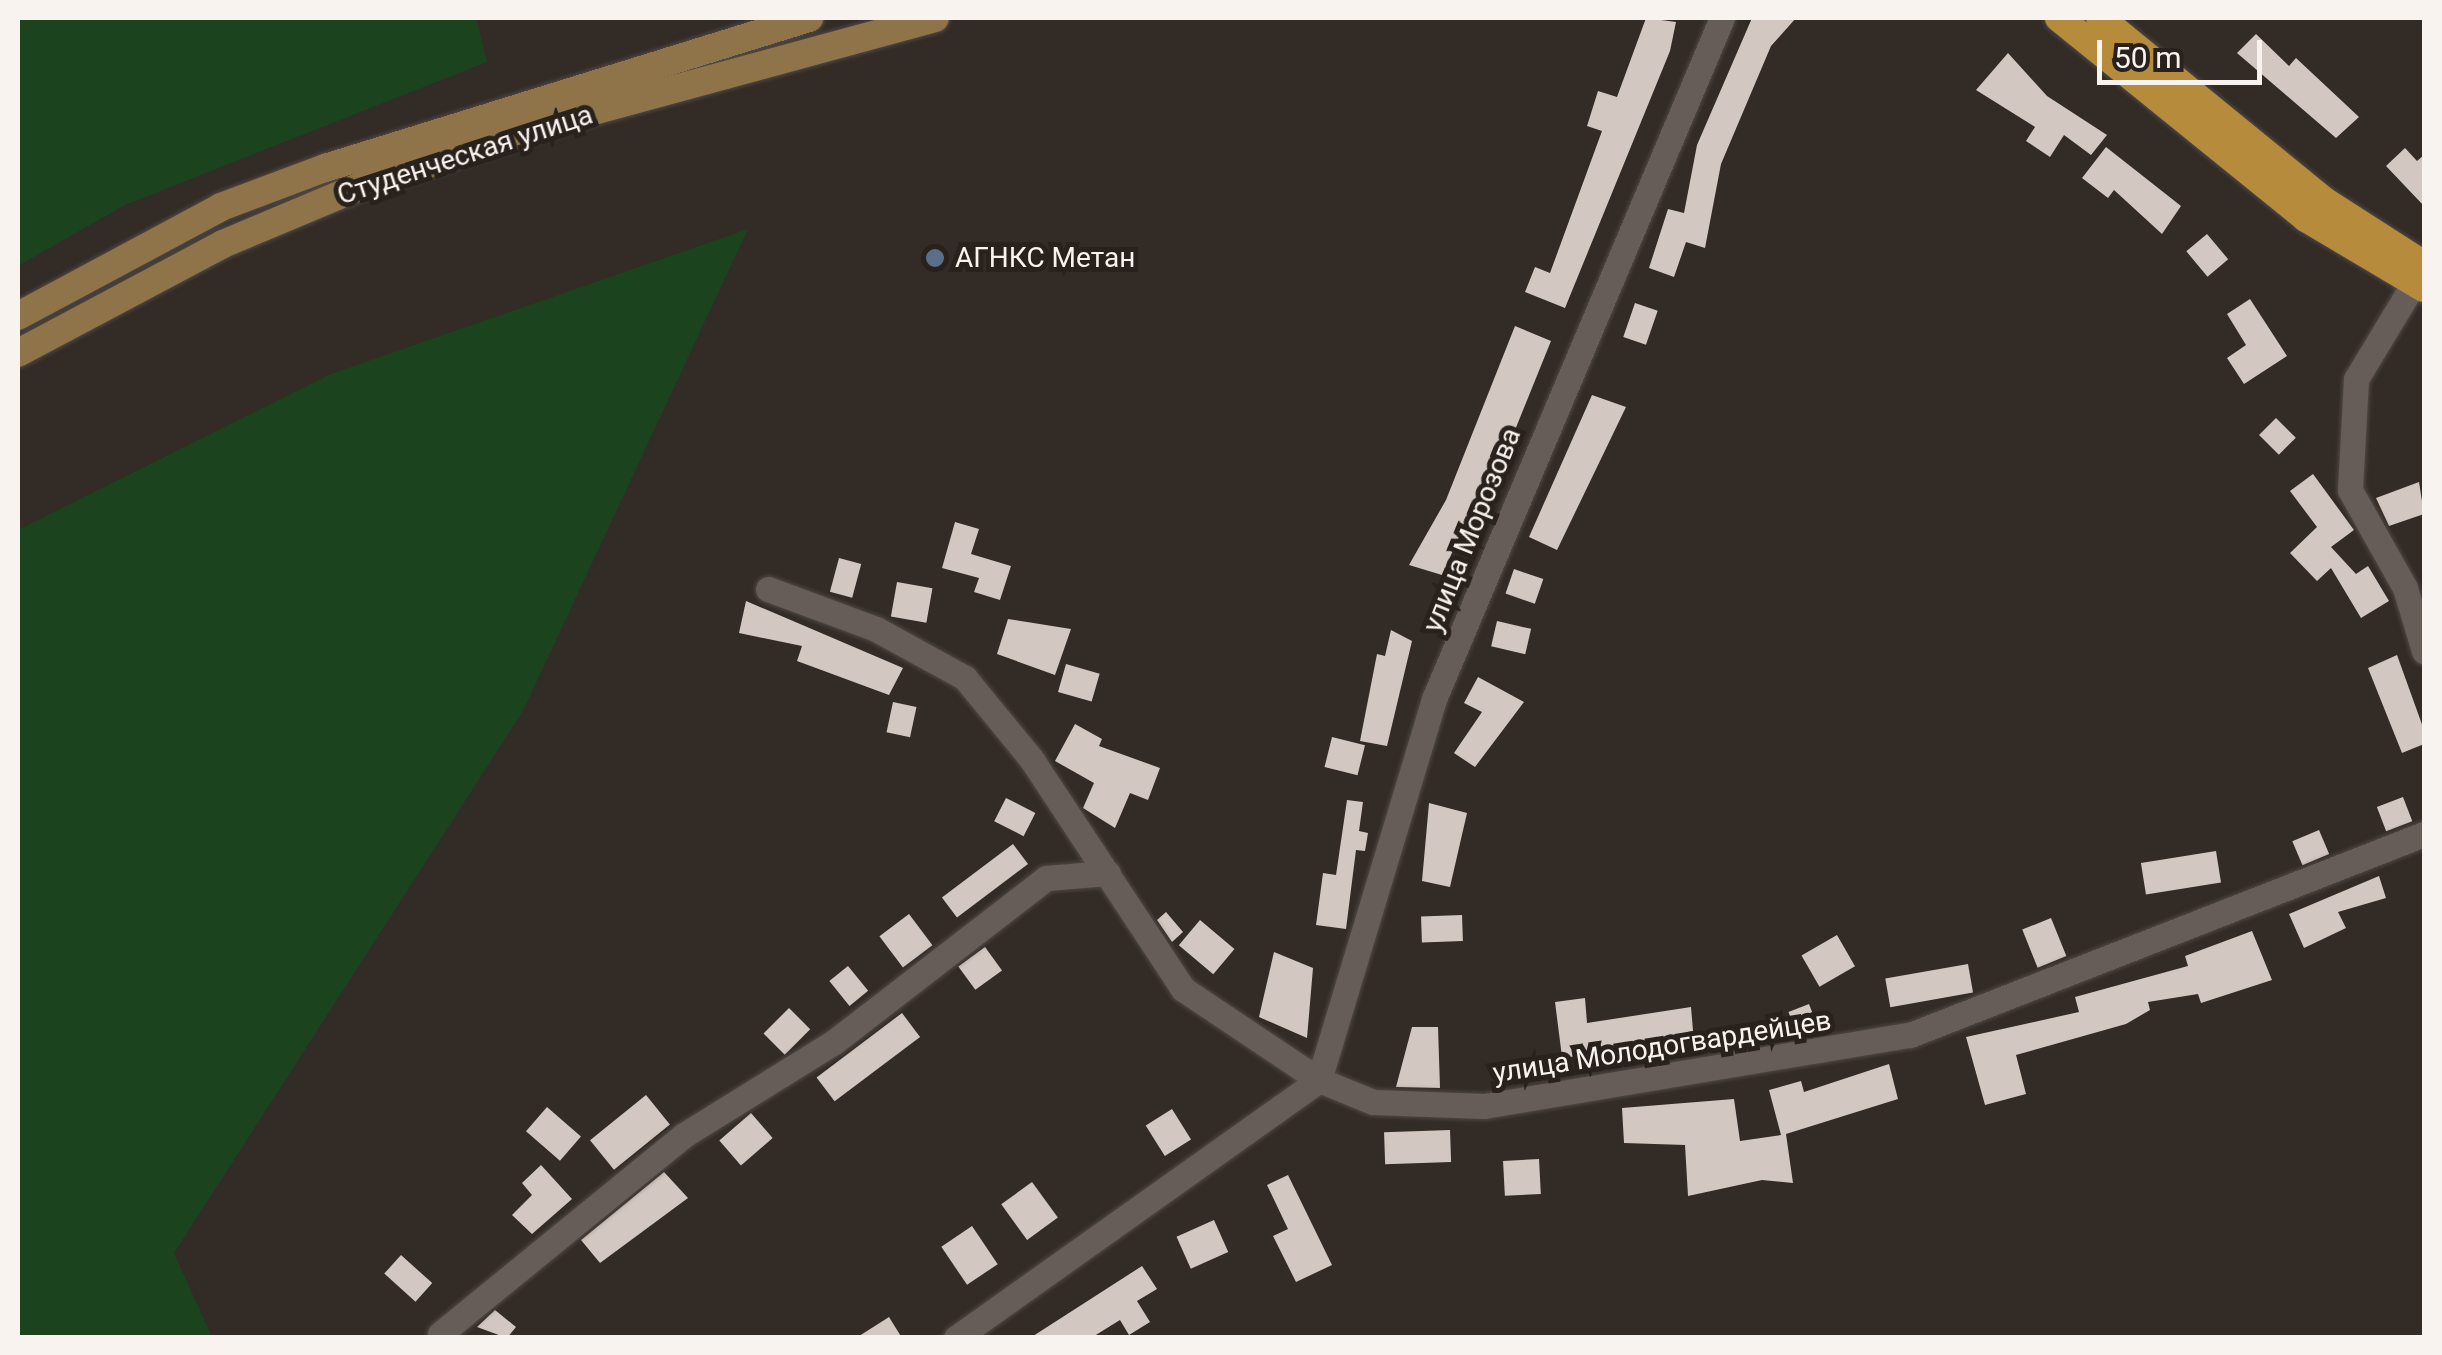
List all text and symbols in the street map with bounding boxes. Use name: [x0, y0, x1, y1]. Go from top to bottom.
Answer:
scale bar: [2102, 20, 2267, 82]
text: 50 m: [2114, 40, 2181, 75]
street label: Студенческая улица: [333, 98, 597, 212]
place label: АГНКС Метан: [955, 241, 1135, 275]
marker: АГНКС Метан: [924, 247, 946, 269]
street label: улица Морозова: [1416, 423, 1528, 637]
street label: улица Молодогвардейцев: [1491, 1004, 1833, 1090]

